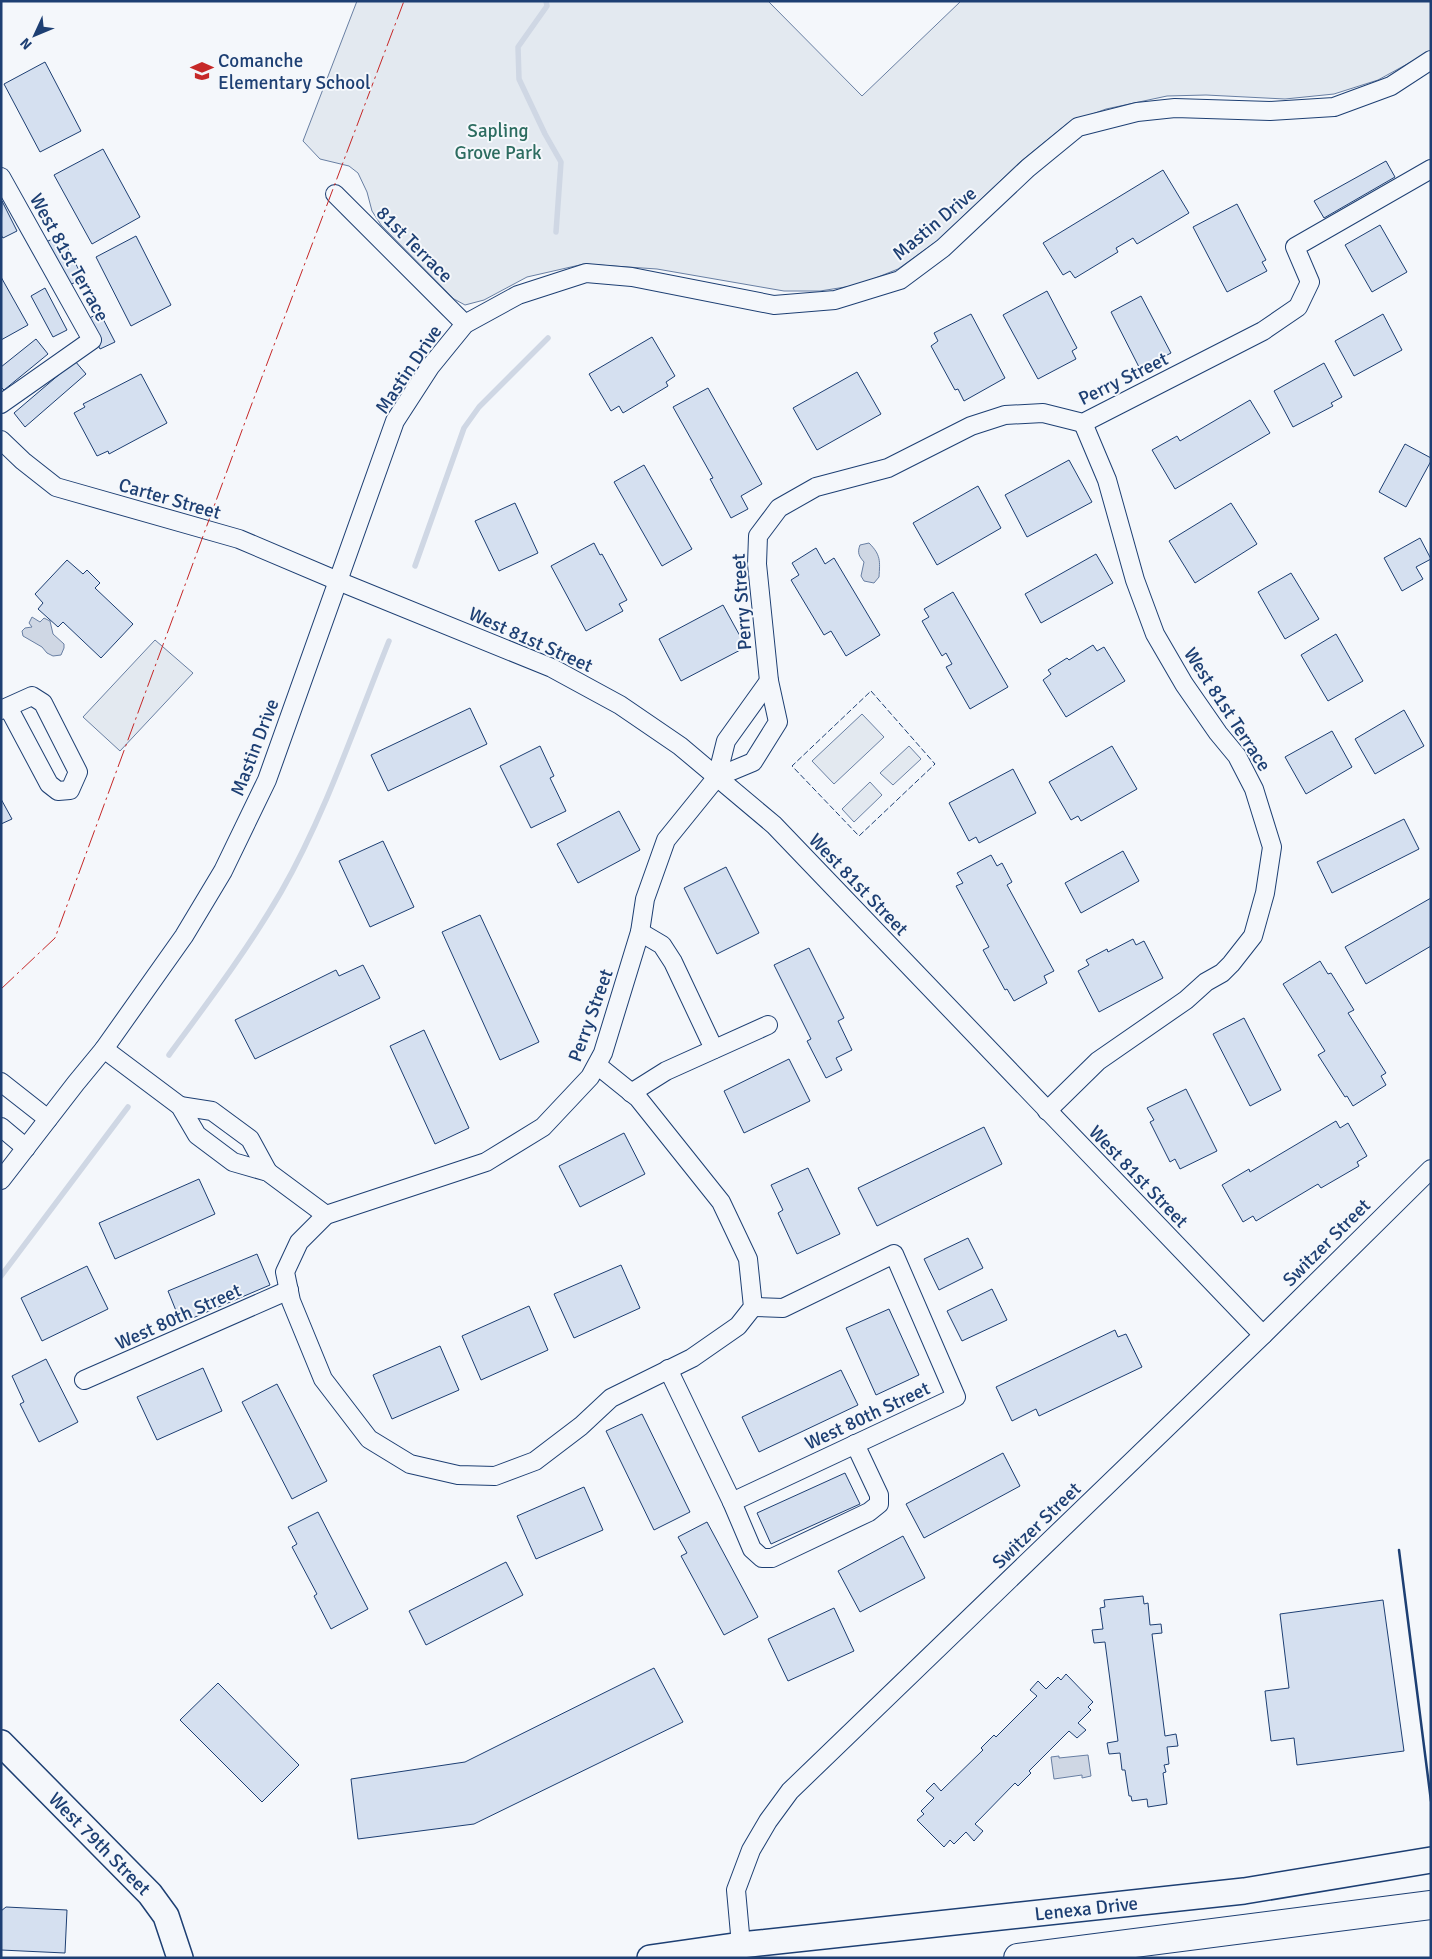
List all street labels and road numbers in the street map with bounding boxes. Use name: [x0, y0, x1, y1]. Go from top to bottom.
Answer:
street label: Mastin Drive: [888, 182, 982, 266]
street label: West 81st Terrace: [24, 189, 114, 326]
street label: 81st Terrace: [371, 201, 458, 288]
street label: Mastin Drive: [370, 320, 447, 419]
street label: Perry Street: [1075, 347, 1173, 411]
street label: Carter Street: [116, 473, 224, 525]
street label: Perry Street: [727, 552, 757, 651]
street label: West 81st Street: [465, 602, 597, 678]
street label: West 81st Terrace: [1178, 643, 1276, 776]
street label: Mastin Drive: [225, 695, 284, 799]
street label: West 81st Street: [803, 828, 913, 941]
street label: Perry Street: [563, 965, 619, 1065]
street label: West 81st Street: [1083, 1120, 1193, 1233]
street label: Switzer Street: [1278, 1193, 1376, 1292]
street label: West 80th Street: [112, 1278, 245, 1355]
street label: West 80th Street: [801, 1376, 934, 1455]
street label: Switzer Street: [987, 1477, 1086, 1574]
street label: West 79th Street: [43, 1787, 156, 1901]
street label: Lenexa Drive: [1033, 1891, 1139, 1926]

